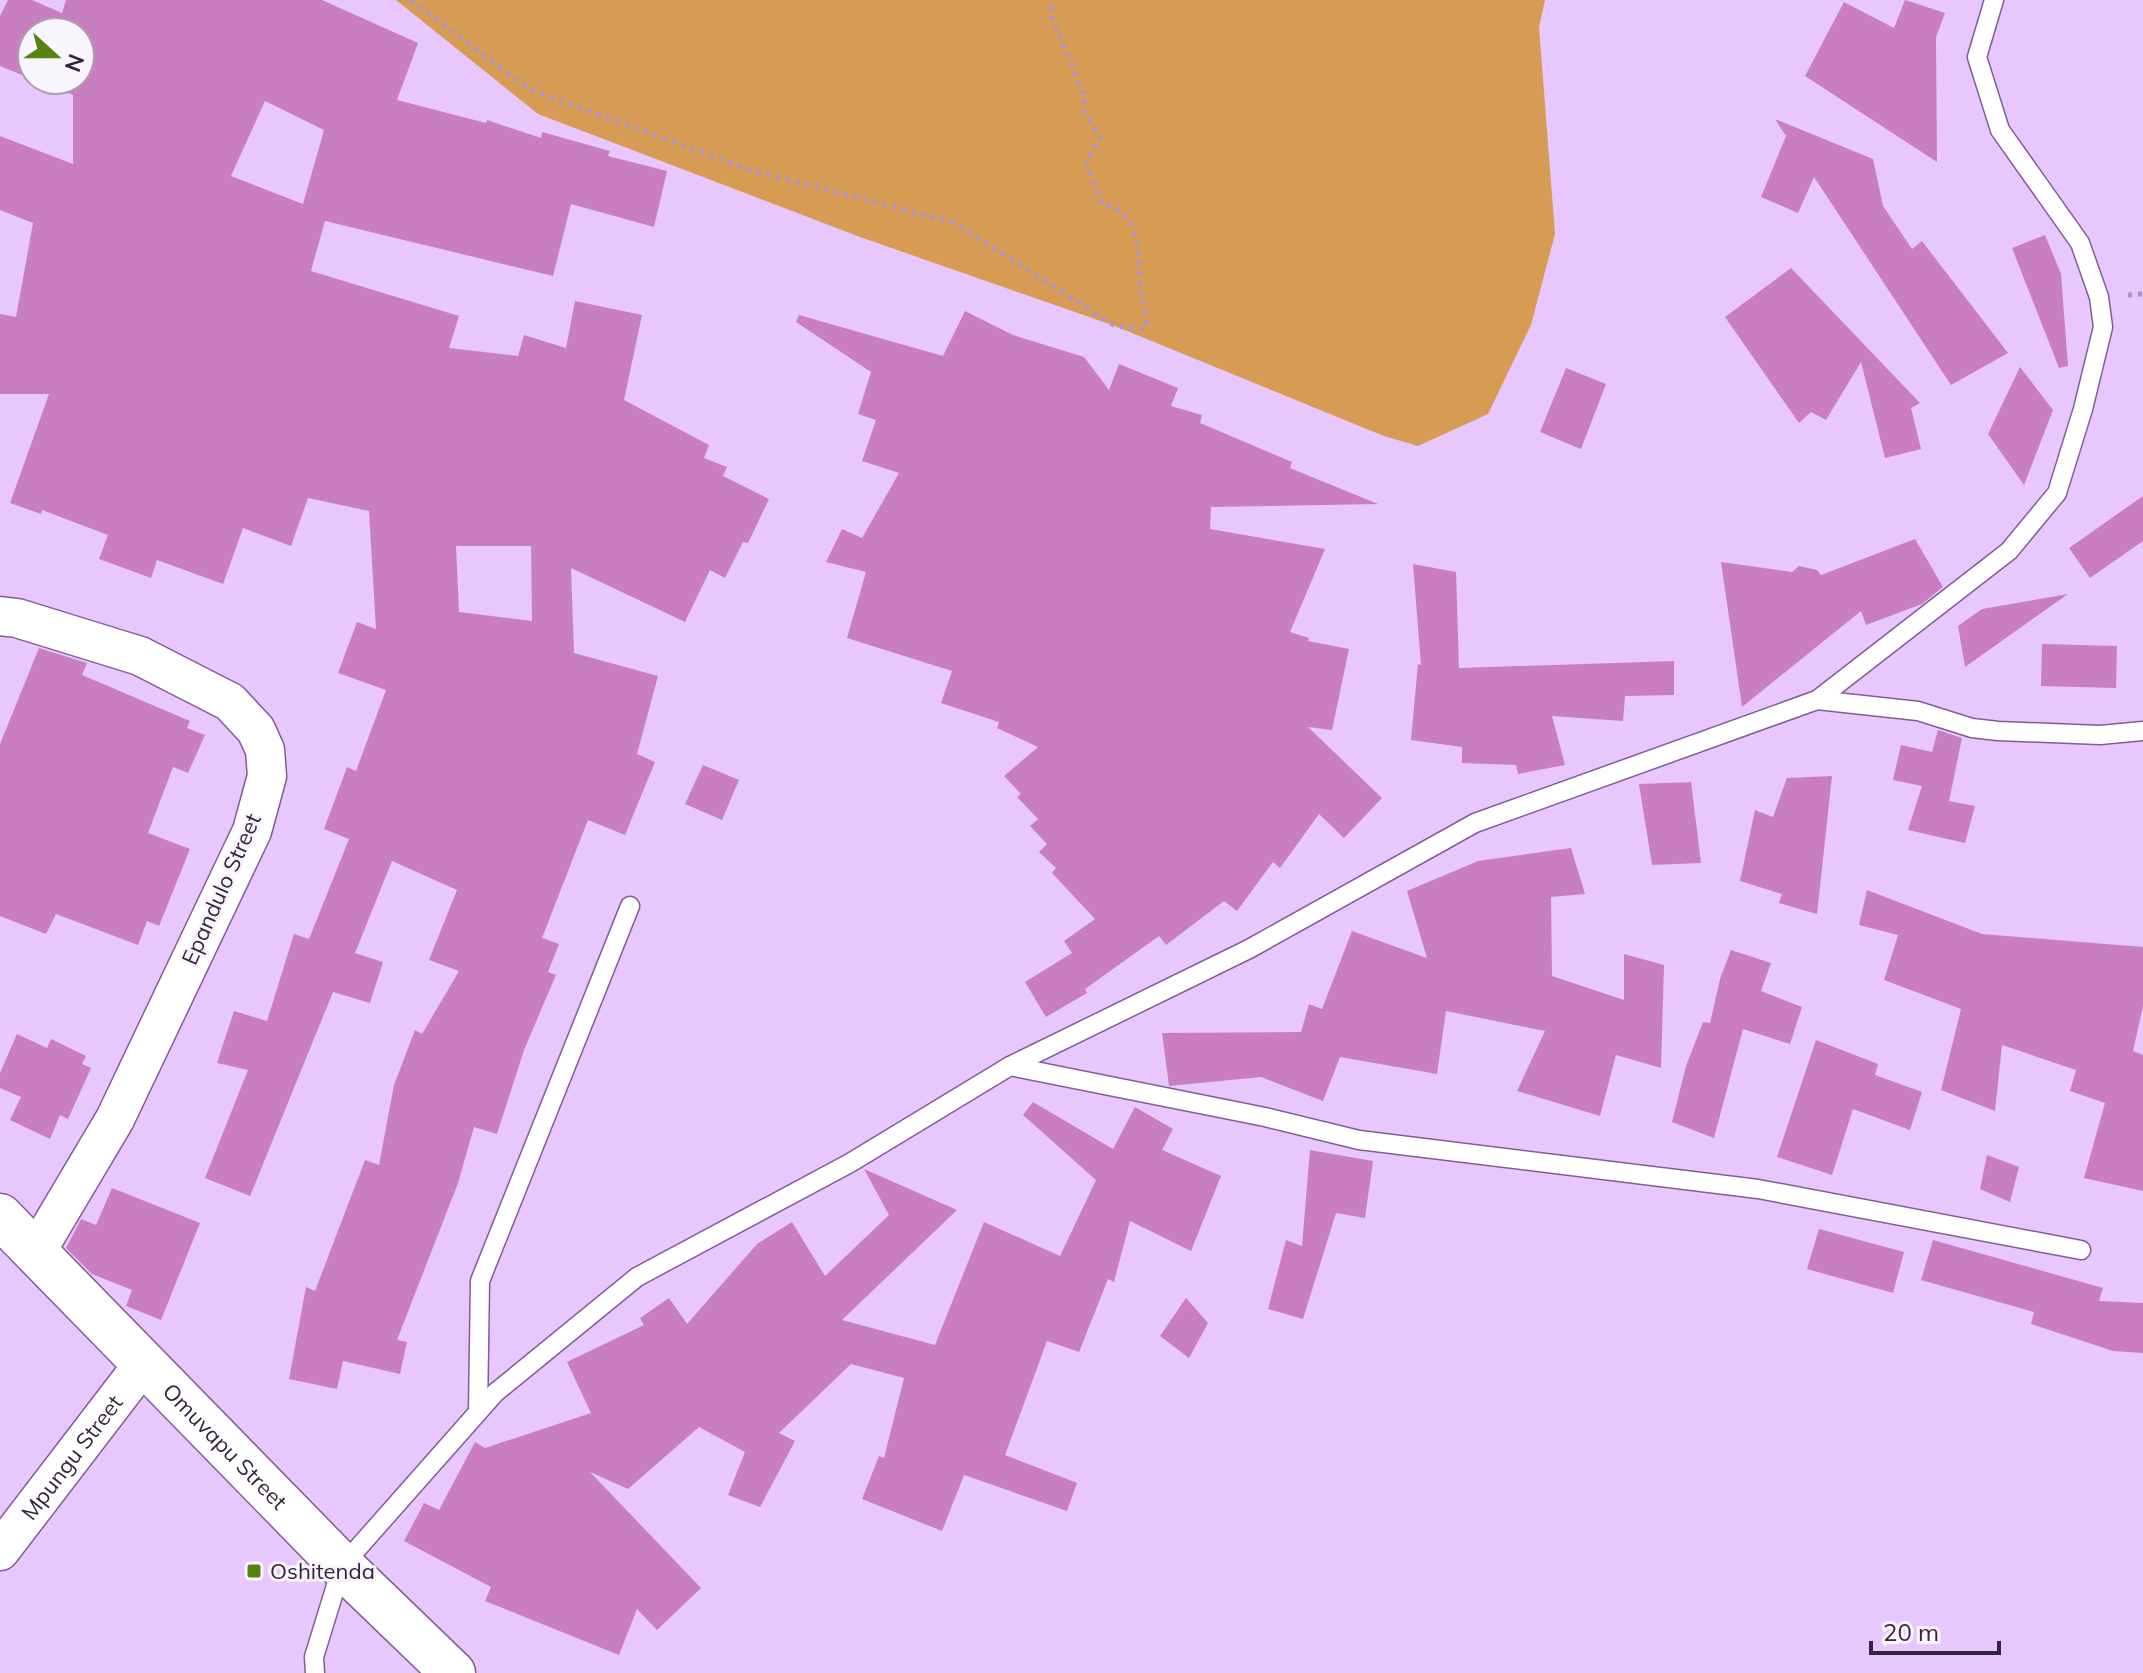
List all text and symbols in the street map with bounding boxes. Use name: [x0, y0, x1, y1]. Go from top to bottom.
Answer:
north arrow: [16, 16, 96, 96]
text: N: [59, 50, 91, 76]
street label: Epandulo Street: [175, 809, 267, 969]
street label: Omuvapu Street: [157, 1377, 293, 1516]
street label: Mpungu Street: [15, 1389, 129, 1526]
place label: Oshitenda: [270, 1557, 375, 1585]
marker: Oshitenda: [245, 1562, 263, 1580]
scale bar: [1871, 1605, 1999, 1655]
text: 20 m: [1883, 1617, 1939, 1647]

